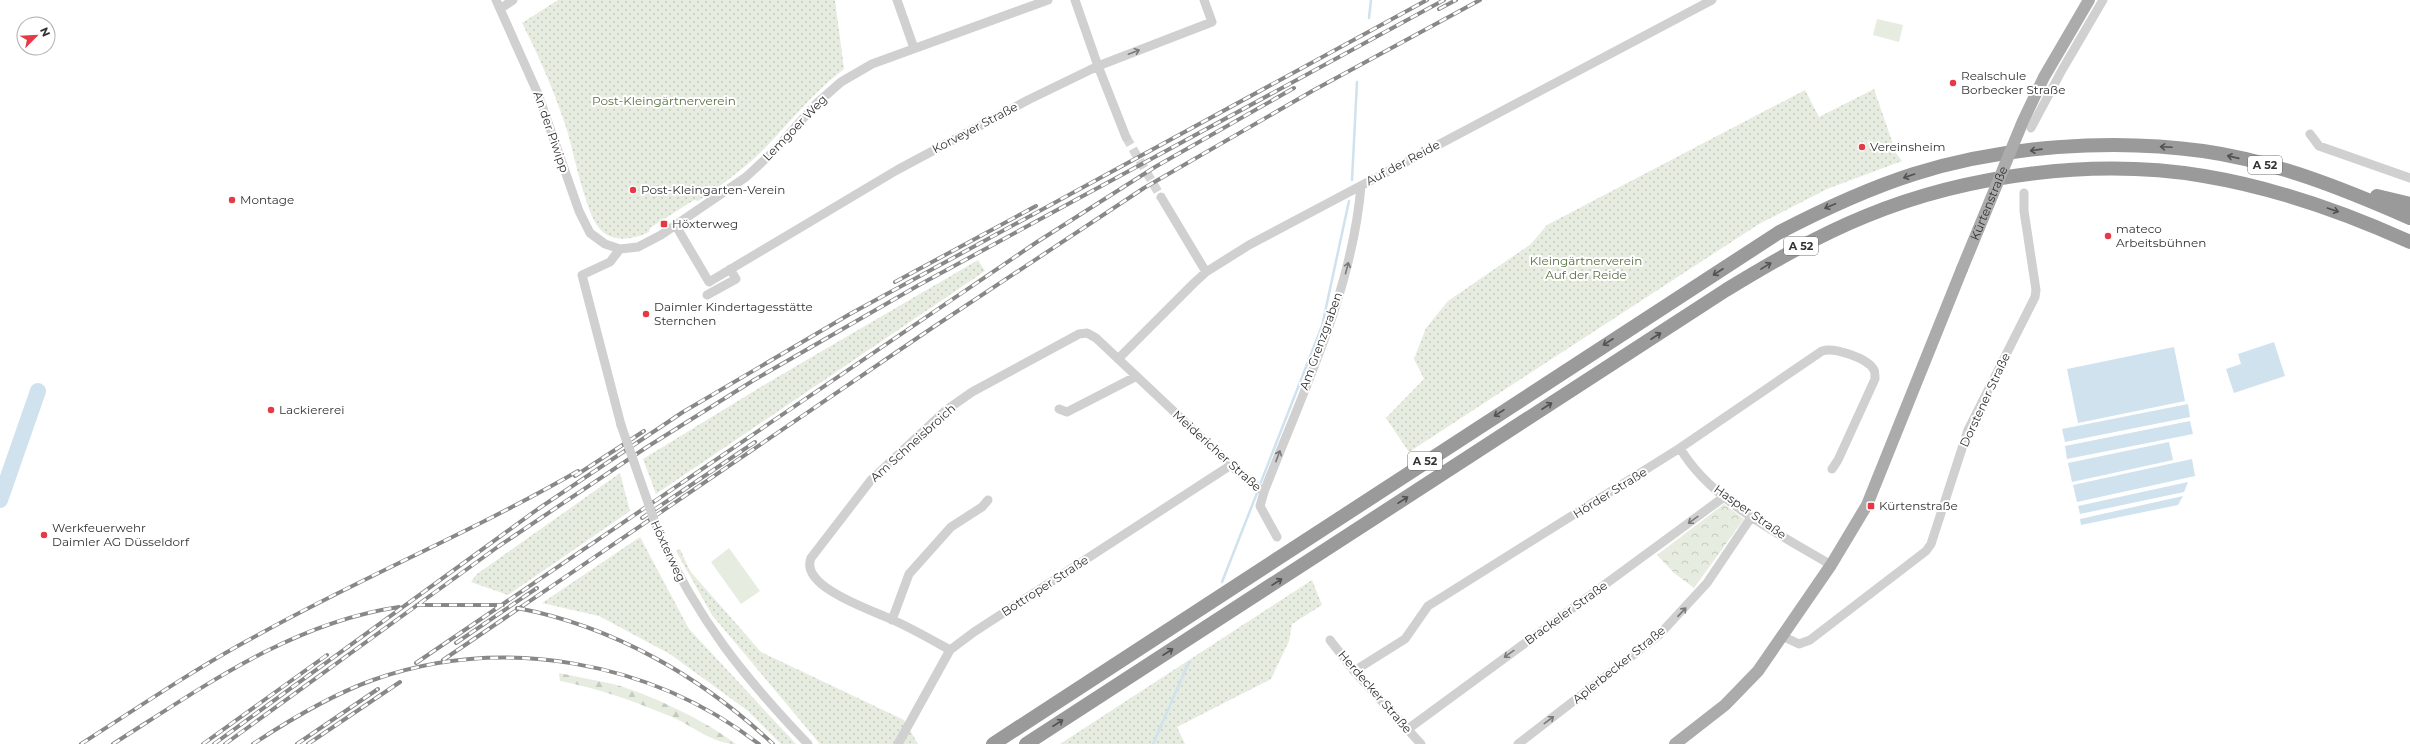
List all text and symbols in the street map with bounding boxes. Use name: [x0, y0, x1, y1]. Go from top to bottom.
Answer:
north arrow: [16, 16, 56, 56]
text: N: [37, 25, 53, 39]
one-way arrow: [1128, 47, 1140, 55]
place label: Realschule Borbecker Straße: [1961, 68, 2065, 97]
marker: Realschule Borbecker Straße: [1948, 78, 1958, 88]
street label: An der Piwipp: [531, 89, 572, 175]
street label: Lemgoer Weg: [759, 91, 830, 164]
park label: Post-Kleingärtnerverein: [592, 93, 736, 108]
street label: Korveyer Straße: [929, 99, 1020, 156]
street label: Auf der Reide: [1363, 137, 1442, 188]
place label: Vereinsheim: [1870, 139, 1945, 154]
marker: Vereinsheim: [1857, 142, 1867, 152]
one-way arrow: [2160, 144, 2173, 151]
one-way arrow: [2030, 146, 2043, 154]
one-way arrow: [2226, 153, 2239, 161]
road number: A 52: [2248, 156, 2282, 174]
street label: Kürtenstraße: [1967, 164, 2011, 242]
one-way arrow: [1902, 173, 1915, 180]
place label: Post-Kleingarten-Verein: [641, 182, 785, 197]
marker: Post-Kleingarten-Verein: [628, 185, 638, 195]
place label: Montage: [240, 192, 294, 207]
marker: Montage: [227, 195, 237, 205]
one-way arrow: [1824, 203, 1836, 211]
one-way arrow: [2327, 207, 2340, 214]
place label: Höxterweg: [672, 216, 738, 231]
marker: Höxterweg: [659, 219, 669, 229]
place label: mateco Arbeitsbühnen: [2116, 221, 2206, 250]
marker: mateco Arbeitsbühnen: [2103, 231, 2113, 241]
road number: A 52: [1784, 237, 1818, 255]
park label: Kleingärtnerverein Auf der Reide: [1530, 253, 1642, 282]
one-way arrow: [1760, 261, 1772, 269]
one-way arrow: [1343, 262, 1351, 275]
one-way arrow: [1713, 268, 1724, 276]
street label: Am Grenzgraben: [1296, 290, 1345, 392]
place label: Daimler Kindertagesstätte Sternchen: [654, 299, 813, 328]
marker: Daimler Kindertagesstätte Sternchen: [641, 309, 651, 319]
one-way arrow: [1650, 331, 1662, 339]
one-way arrow: [1603, 338, 1614, 347]
street label: Dorstener Straße: [1956, 350, 2013, 449]
street label: Am Schneisbroich: [867, 400, 958, 485]
place label: Lackiererei: [279, 402, 345, 417]
one-way arrow: [1541, 402, 1553, 410]
marker: Lackiererei: [266, 405, 276, 415]
street label: Meidericher Straße: [1170, 407, 1265, 494]
one-way arrow: [1494, 409, 1505, 417]
one-way arrow: [1274, 450, 1282, 462]
road number: A 52: [1408, 452, 1442, 470]
street label: Hörder Straße: [1570, 464, 1649, 521]
street label: Hasper Straße: [1711, 481, 1789, 542]
one-way arrow: [1397, 496, 1408, 504]
place label: Kürtenstraße: [1879, 498, 1958, 513]
marker: Kürtenstraße: [1866, 501, 1876, 511]
one-way arrow: [1687, 516, 1698, 524]
street label: Höxterweg: [648, 518, 689, 584]
place label: Werkfeuerwehr Daimler AG Düsseldorf: [52, 520, 190, 549]
marker: Werkfeuerwehr Daimler AG Düsseldorf: [39, 530, 49, 540]
street label: Bottroper Straße: [998, 552, 1091, 619]
one-way arrow: [1271, 577, 1283, 585]
street label: Brackeler Straße: [1521, 578, 1610, 648]
one-way arrow: [1677, 607, 1687, 617]
street label: Aplerbecker Straße: [1569, 623, 1668, 707]
street label: Herdecker Straße: [1335, 647, 1415, 736]
one-way arrow: [1162, 648, 1173, 656]
one-way arrow: [1503, 650, 1514, 659]
one-way arrow: [1543, 716, 1554, 725]
one-way arrow: [1053, 719, 1064, 727]

